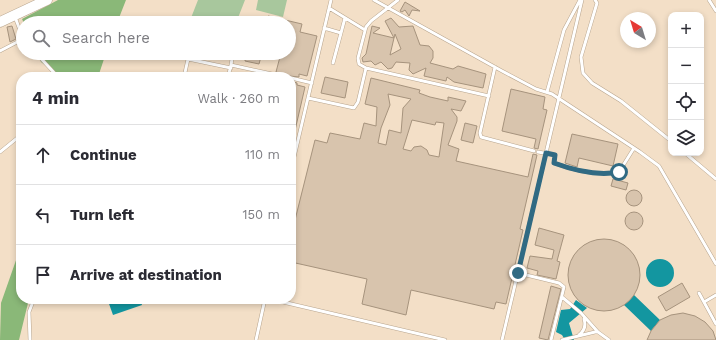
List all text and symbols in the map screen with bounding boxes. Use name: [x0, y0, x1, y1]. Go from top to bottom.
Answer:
north arrow: [620, 12, 656, 48]
map controls: [668, 12, 704, 156]
button: +: [668, 12, 704, 48]
search box: [16, 16, 296, 60]
icon: search: [30, 27, 52, 49]
text: Search here: [62, 29, 150, 47]
button: −: [668, 48, 704, 84]
button: locate: [668, 84, 704, 120]
text: 4 min: [32, 88, 79, 108]
text: Walk · 260 m: [197, 91, 280, 106]
button: layers: [668, 120, 704, 156]
icon: ahead: [32, 144, 54, 166]
text: Continue: [70, 146, 137, 164]
text: 110 m: [245, 147, 280, 162]
route start: [610, 163, 628, 181]
icon: left: [32, 204, 54, 226]
text: Turn left: [70, 206, 134, 224]
text: 150 m: [242, 207, 280, 222]
icon: arrive: [32, 264, 54, 286]
route end: [509, 264, 527, 282]
text: Arrive at destination: [70, 266, 222, 284]

